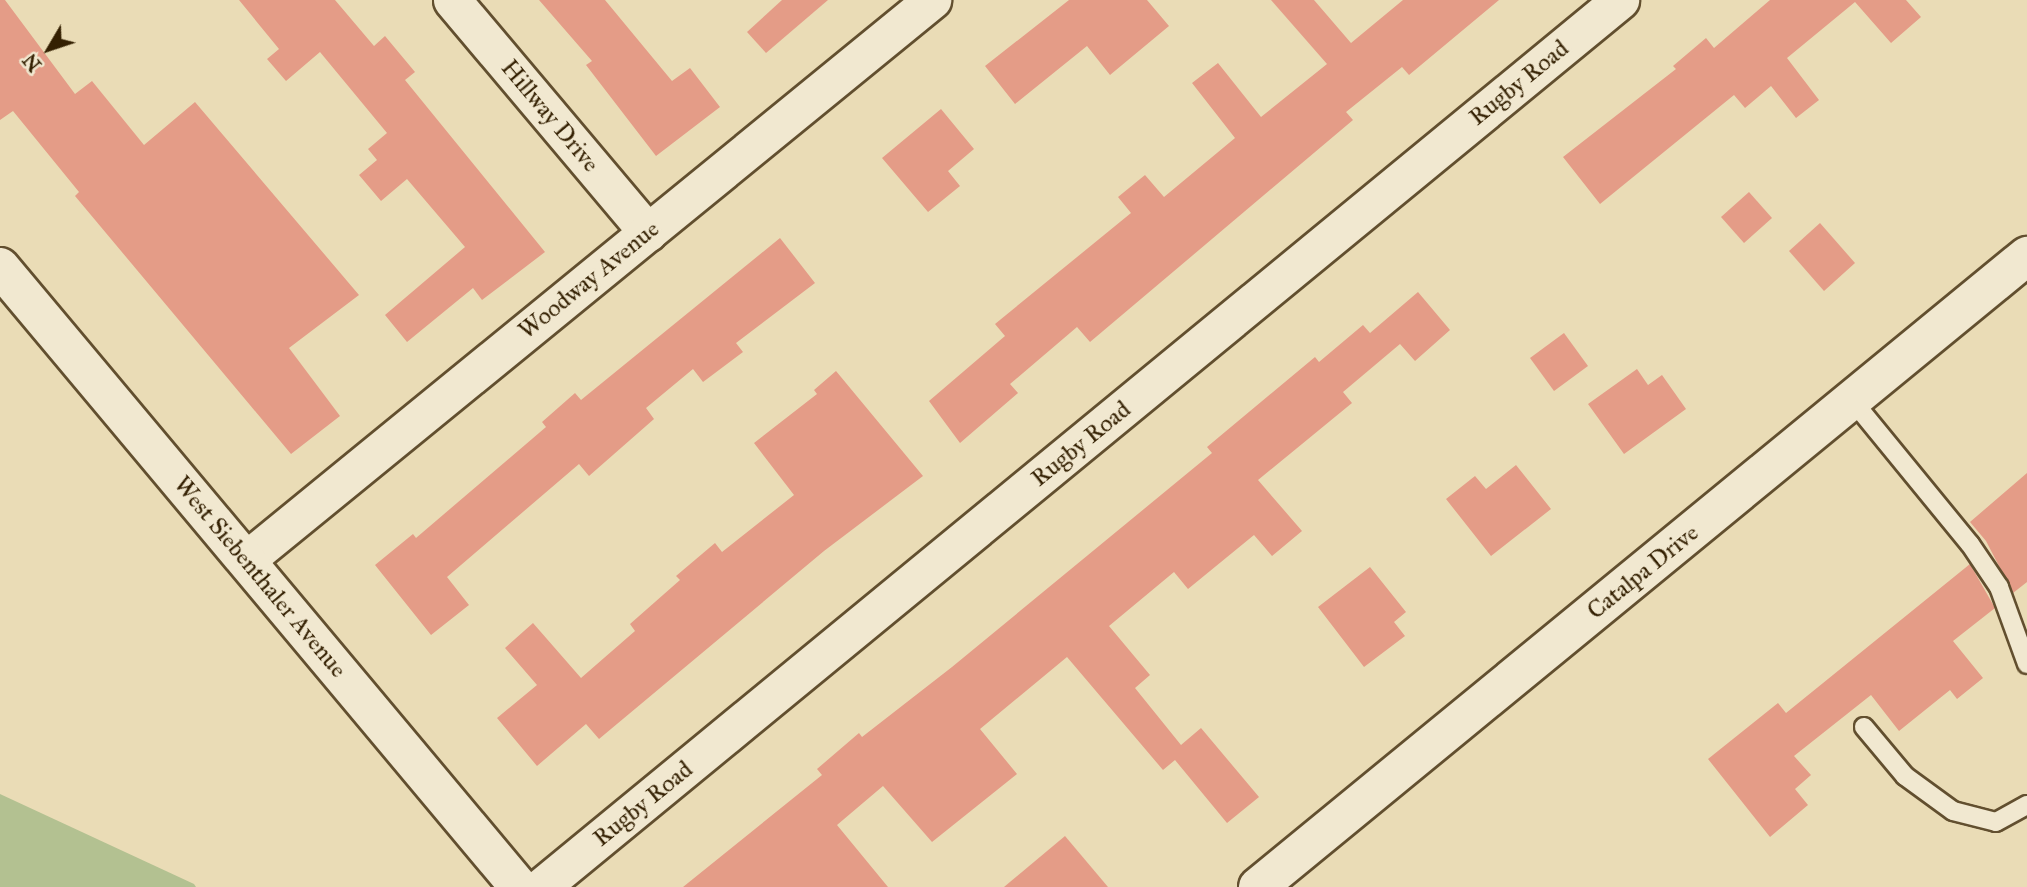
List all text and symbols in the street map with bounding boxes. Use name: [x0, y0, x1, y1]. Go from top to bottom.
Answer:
north arrow: [14, 14, 84, 84]
street label: Rugby Road: [1463, 34, 1575, 132]
text: N: [18, 49, 46, 76]
street label: Hillway Drive: [495, 54, 605, 178]
street label: Woodway Avenue: [513, 215, 665, 345]
street label: Rugby Road: [1025, 395, 1137, 493]
street label: West Siebenthaler Avenue: [167, 471, 353, 683]
street label: Catalpa Drive: [1582, 519, 1704, 625]
street label: Rugby Road: [587, 755, 699, 853]

